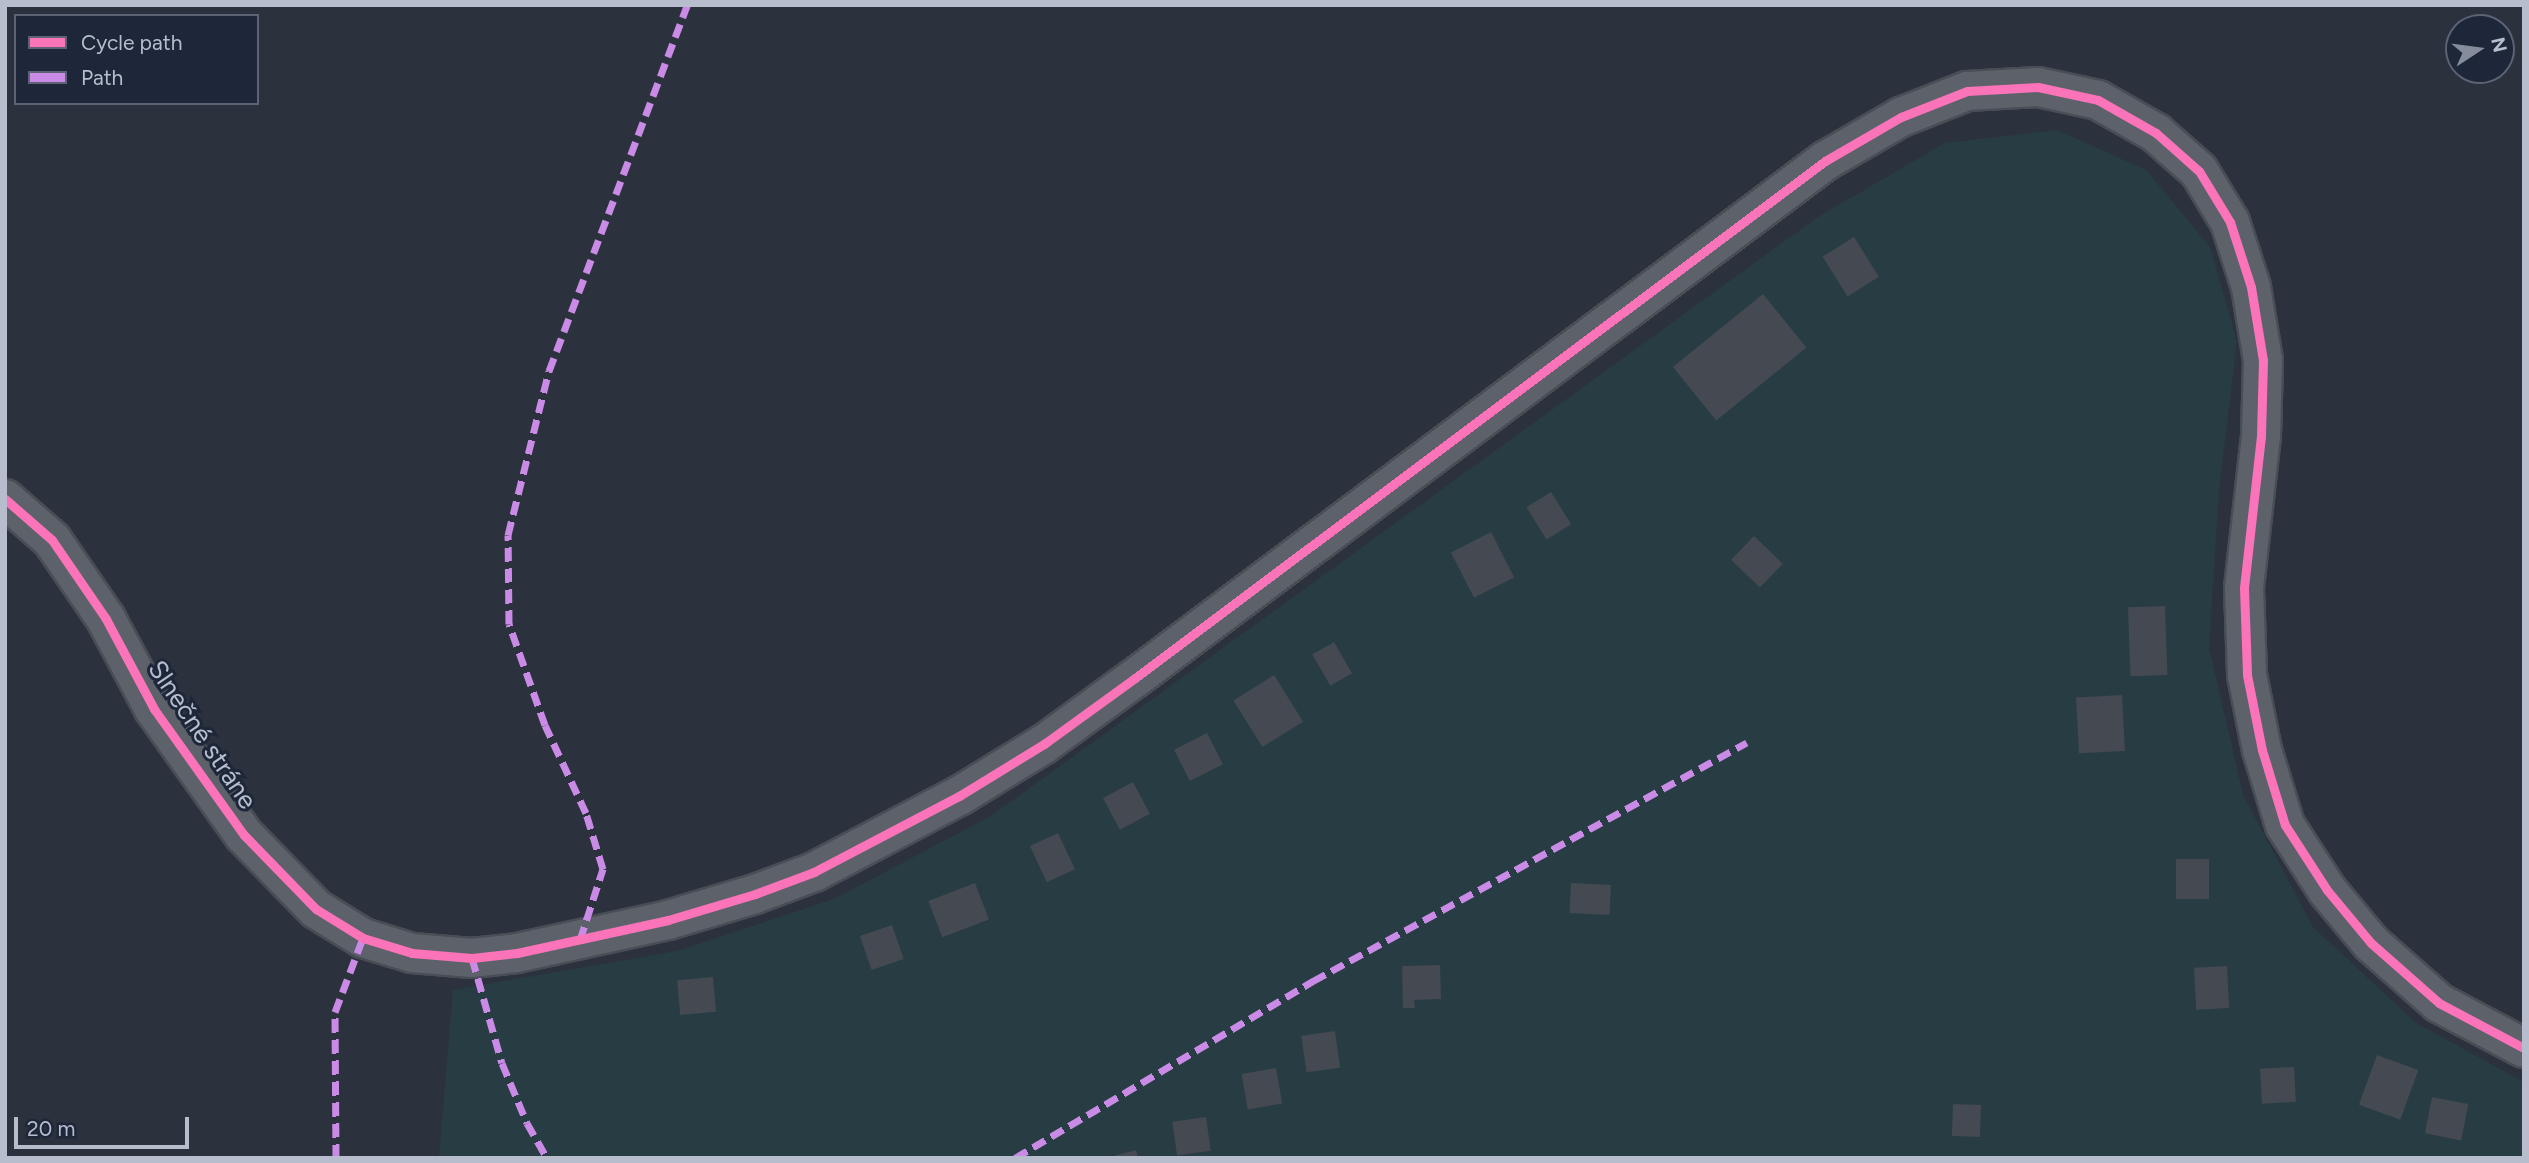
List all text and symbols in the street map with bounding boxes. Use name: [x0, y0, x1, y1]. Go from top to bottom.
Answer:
legend: [14, 14, 259, 105]
north arrow: [2445, 14, 2515, 84]
text: Cycle path: [81, 30, 182, 55]
text: N: [2486, 35, 2512, 54]
text: Path: [81, 65, 123, 90]
street label: Slnečné stráne: [141, 655, 263, 815]
scale bar: [18, 1104, 192, 1148]
text: 20 m: [27, 1116, 75, 1141]

